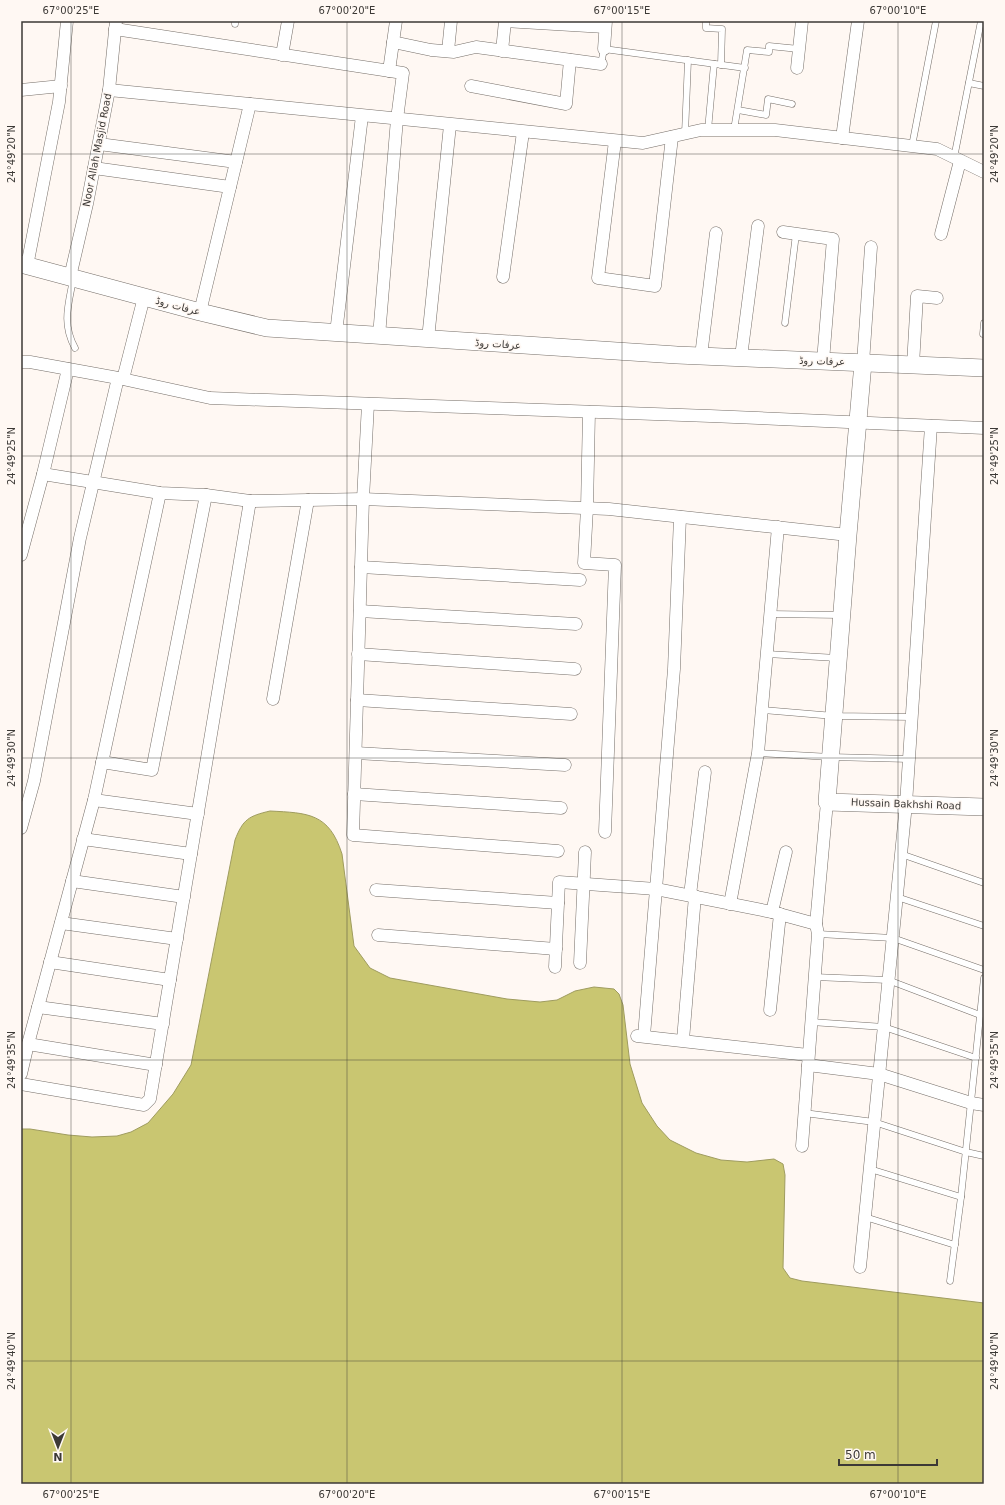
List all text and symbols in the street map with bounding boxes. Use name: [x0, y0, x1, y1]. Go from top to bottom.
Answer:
text: 67°00'25"E: [43, 5, 99, 16]
text: 67°00'20"E: [319, 5, 375, 16]
text: 67°00'15"E: [594, 5, 650, 16]
text: 67°00'10"E: [870, 5, 926, 16]
street label: Noor Allah Masjid Road: [81, 92, 113, 208]
text: 24°49'20"N: [6, 125, 17, 183]
text: 24°49'20"N: [989, 125, 1000, 183]
street label: عرفات روڈ: [154, 295, 202, 318]
street label: عرفات روڈ: [475, 337, 521, 352]
street label: عرفات روڈ: [799, 355, 845, 368]
text: 24°49'25"N: [6, 427, 17, 485]
text: 24°49'25"N: [989, 427, 1000, 485]
text: 24°49'30"N: [6, 729, 17, 787]
text: 24°49'30"N: [989, 729, 1000, 787]
street label: Hussain Bakhshi Road: [851, 797, 961, 811]
text: 24°49'35"N: [6, 1031, 17, 1089]
text: 24°49'35"N: [989, 1031, 1000, 1089]
text: 24°49'40"N: [6, 1332, 17, 1390]
text: 24°49'40"N: [989, 1332, 1000, 1390]
north arrow: [38, 1427, 78, 1467]
scale bar: [839, 1441, 937, 1467]
text: 50 m: [845, 1448, 876, 1462]
text: N: [53, 1450, 63, 1463]
text: 67°00'25"E: [43, 1489, 99, 1500]
text: 67°00'20"E: [319, 1489, 375, 1500]
text: 67°00'15"E: [594, 1489, 650, 1500]
text: 67°00'10"E: [870, 1489, 926, 1500]

